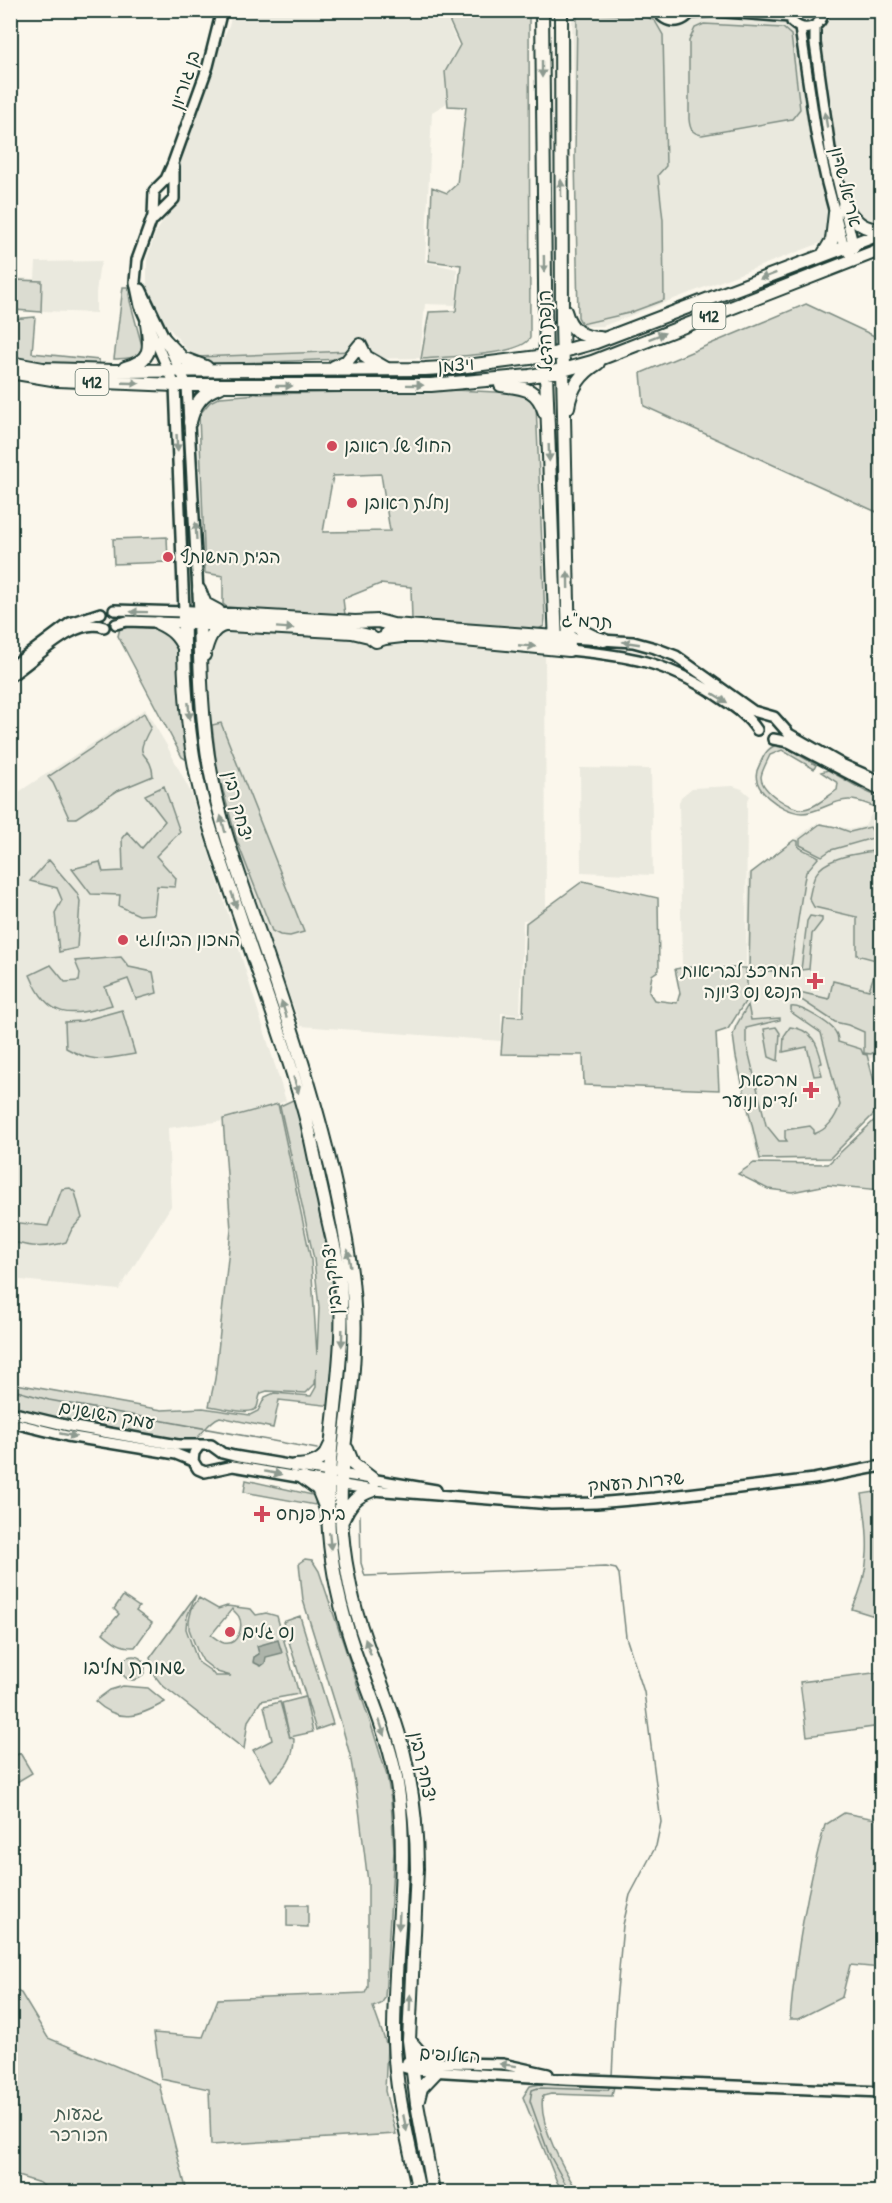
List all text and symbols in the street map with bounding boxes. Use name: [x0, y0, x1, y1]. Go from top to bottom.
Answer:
street label: בן גוריון: [163, 47, 206, 113]
one-way arrow: [537, 59, 547, 78]
one-way arrow: [821, 110, 830, 129]
street label: אריאל שרון: [824, 144, 869, 230]
one-way arrow: [556, 178, 566, 197]
one-way arrow: [539, 254, 549, 273]
one-way arrow: [759, 272, 777, 281]
street label: הנפת הדגל: [531, 290, 558, 372]
road number: 412: [692, 303, 726, 329]
one-way arrow: [649, 331, 667, 341]
street label: ויצמן: [437, 351, 475, 378]
road number: 412: [76, 369, 109, 395]
one-way arrow: [122, 379, 141, 388]
one-way arrow: [406, 380, 425, 390]
one-way arrow: [275, 381, 294, 391]
place label: החוף של ראובן: [344, 433, 452, 458]
one-way arrow: [173, 434, 182, 453]
marker: החוף של ראובן: [325, 439, 339, 453]
one-way arrow: [544, 444, 553, 463]
place label: נחלת ראובן: [364, 490, 449, 515]
marker: נחלת ראובן: [345, 496, 359, 510]
one-way arrow: [191, 522, 200, 541]
place label: הבית המשותף: [180, 544, 281, 569]
marker: הבית המשותף: [161, 550, 175, 564]
one-way arrow: [564, 570, 573, 589]
one-way arrow: [129, 607, 148, 617]
street label: תרמ"ג: [561, 607, 613, 634]
one-way arrow: [276, 624, 295, 633]
one-way arrow: [621, 638, 640, 647]
one-way arrow: [517, 641, 536, 651]
one-way arrow: [712, 692, 728, 703]
one-way arrow: [184, 702, 194, 721]
street label: יצחק רבין: [218, 768, 259, 844]
one-way arrow: [218, 815, 228, 833]
one-way arrow: [230, 891, 240, 909]
place label: המכון הביולוגי: [135, 927, 240, 952]
marker: המכון הביולוגי: [116, 933, 130, 947]
place label: המרכז לבריאות הנפש נס ציונה: [680, 958, 802, 1004]
marker: המרכז לבריאות הנפש נס ציונה: [806, 972, 824, 990]
one-way arrow: [279, 1000, 289, 1018]
place label: מרפאת ילדים ונוער: [722, 1067, 798, 1113]
one-way arrow: [292, 1076, 301, 1094]
marker: מרפאת ילדים ונוער: [802, 1081, 820, 1099]
street label: יצחק רבין: [315, 1242, 348, 1316]
one-way arrow: [345, 1248, 354, 1267]
one-way arrow: [337, 1329, 346, 1348]
street label: עמק השושנים: [57, 1394, 157, 1435]
one-way arrow: [58, 1431, 77, 1440]
street label: שדרות העמק: [587, 1465, 685, 1498]
one-way arrow: [263, 1469, 282, 1478]
place label: בית פנחס: [276, 1501, 345, 1526]
marker: בית פנחס: [253, 1505, 271, 1523]
one-way arrow: [325, 1532, 335, 1551]
place label: נס גלים: [242, 1619, 295, 1644]
marker: נס גלים: [223, 1625, 237, 1639]
one-way arrow: [363, 1638, 373, 1656]
district label: שמורת מליבו: [83, 1653, 185, 1680]
one-way arrow: [378, 1719, 388, 1737]
street label: יצחק רבין: [404, 1729, 443, 1805]
one-way arrow: [394, 1911, 403, 1930]
one-way arrow: [405, 1994, 415, 2013]
street label: האלופים: [419, 2040, 482, 2069]
one-way arrow: [498, 2060, 517, 2070]
park label: גבעות הכורכר: [50, 2101, 108, 2147]
one-way arrow: [401, 2114, 410, 2133]

